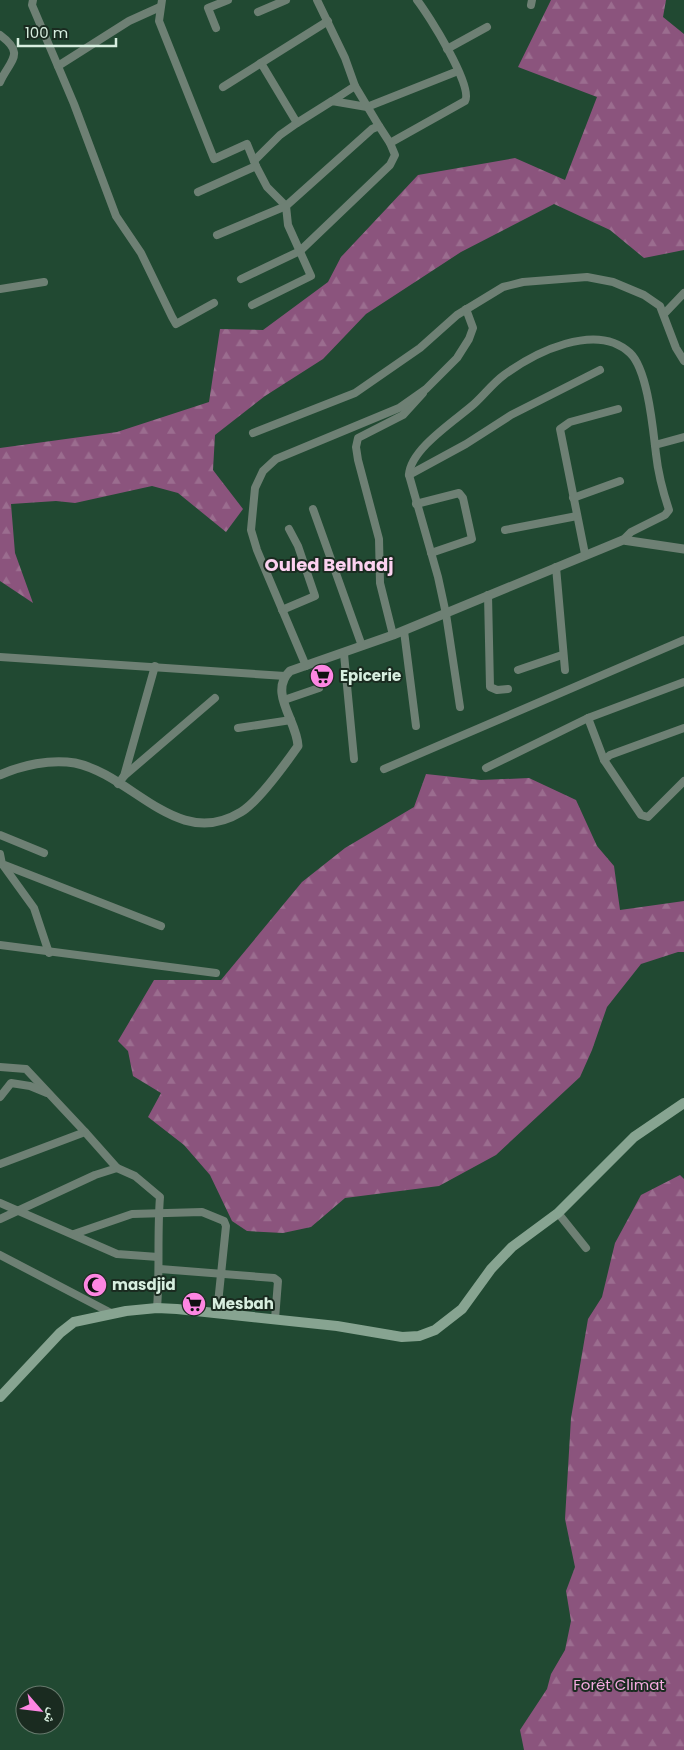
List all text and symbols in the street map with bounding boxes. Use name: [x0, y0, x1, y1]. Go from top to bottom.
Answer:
scale bar: [18, 15, 115, 47]
text: 100 m: [25, 22, 68, 43]
district label: Ouled Belhadj: [265, 552, 393, 577]
supermarket icon: Epicerie: [309, 663, 335, 689]
place label: Epicerie: [340, 665, 401, 686]
mosque icon: masdjid: [82, 1272, 108, 1298]
place label: masdjid: [112, 1274, 176, 1295]
supermarket icon: Mesbah: [181, 1291, 207, 1317]
place label: Mesbah: [212, 1293, 274, 1314]
park label: Forêt Climat: [573, 1674, 665, 1695]
north arrow: [15, 1685, 65, 1735]
text: ش: [39, 1705, 64, 1727]

